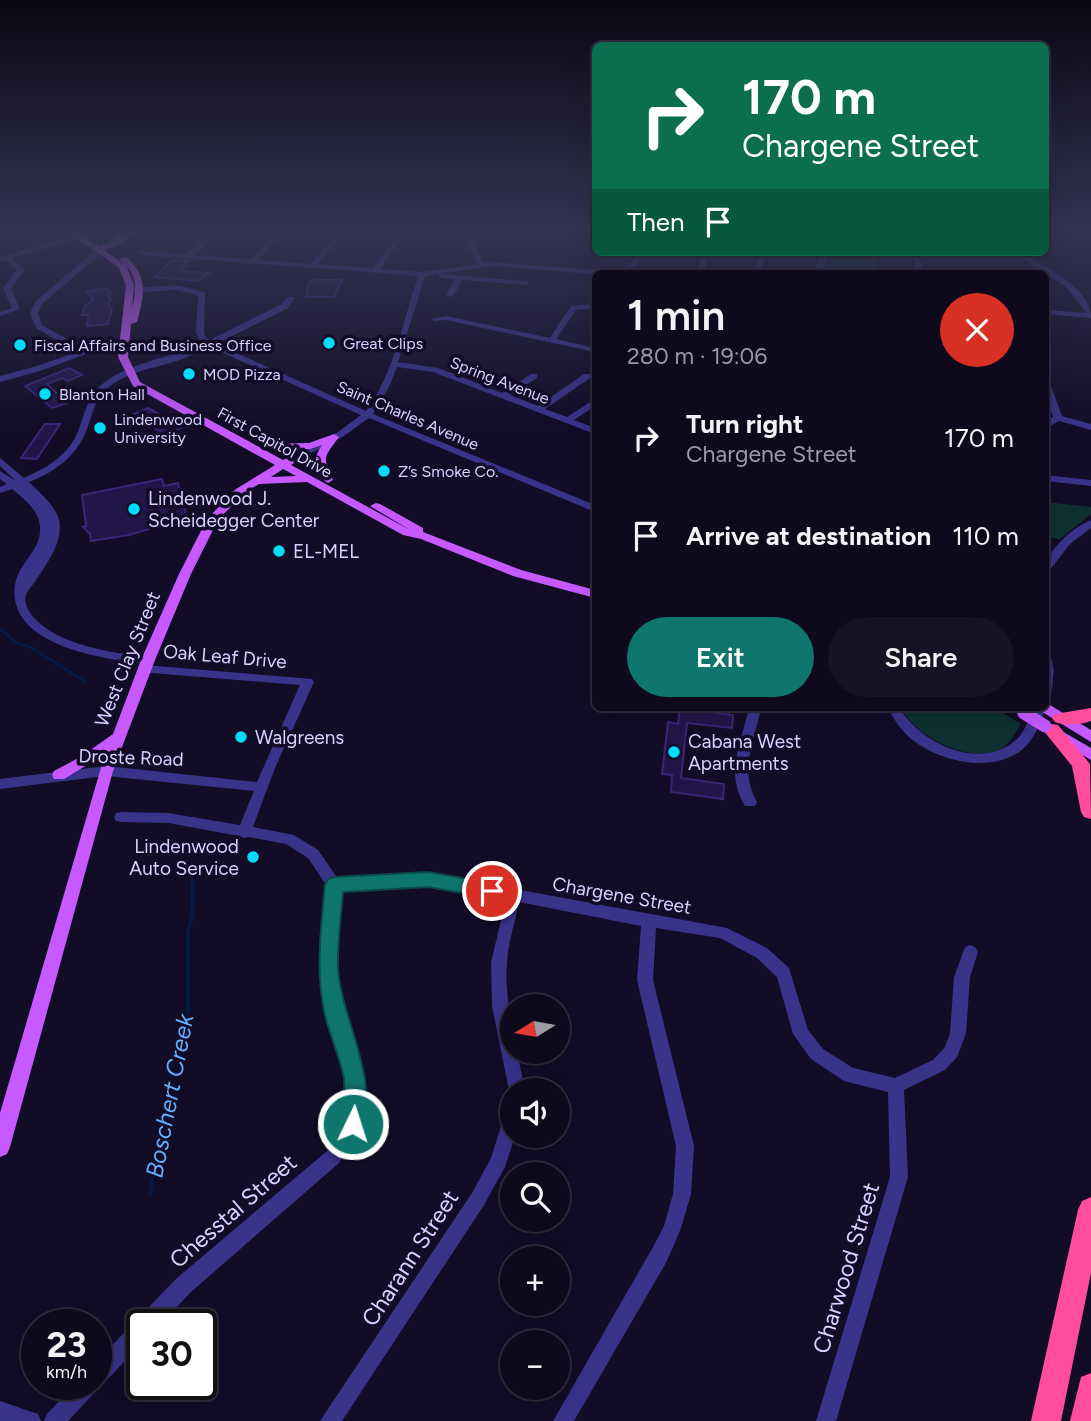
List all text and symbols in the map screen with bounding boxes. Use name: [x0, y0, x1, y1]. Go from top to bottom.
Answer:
text: 170 m: [742, 67, 876, 126]
icon: right: [627, 70, 718, 161]
text: Chargene Street: [742, 127, 979, 165]
icon: arrive: [699, 203, 737, 241]
text: Then: [627, 206, 685, 238]
text: 1 min: [627, 290, 725, 341]
button: close: [940, 293, 1014, 367]
place label: Great Clips: [343, 334, 423, 353]
marker: Great Clips: [321, 335, 337, 351]
place label: Fiscal Affairs and Business Office: [34, 336, 272, 355]
marker: Fiscal Affairs and Business Office: [12, 337, 28, 353]
text: 280 m · 19:06: [627, 342, 767, 370]
street label: Spring Avenue: [448, 353, 552, 408]
place label: MOD Pizza: [203, 365, 281, 384]
marker: MOD Pizza: [181, 366, 197, 382]
street label: Saint Charles Avenue: [334, 377, 482, 454]
place label: Blanton Hall: [59, 385, 145, 404]
marker: Blanton Hall: [37, 386, 53, 402]
street label: First Capitol Drive: [214, 403, 336, 482]
text: Turn right: [686, 408, 803, 440]
place label: Lindenwood University: [114, 410, 202, 447]
icon: right: [627, 419, 665, 457]
marker: Lindenwood University: [92, 420, 108, 436]
text: 170 m: [944, 422, 1014, 454]
text: Chargene Street: [686, 440, 856, 468]
place label: Z’s Smoke Co.: [398, 462, 499, 481]
marker: Z’s Smoke Co.: [376, 463, 392, 479]
place label: Lindenwood J. Scheidegger Center: [148, 487, 320, 532]
marker: Lindenwood J. Scheidegger Center: [126, 501, 142, 517]
icon: arrive: [627, 517, 665, 555]
text: Arrive at destination: [686, 520, 931, 552]
text: 110 m: [952, 520, 1019, 552]
place label: EL-MEL: [293, 540, 359, 563]
marker: EL-MEL: [271, 543, 287, 559]
street label: West Clay Street: [90, 588, 165, 730]
button: Exit: [627, 617, 814, 697]
button: Share: [828, 617, 1014, 697]
street label: Oak Leaf Drive: [162, 640, 288, 673]
place label: Walgreens: [255, 726, 344, 749]
marker: Walgreens: [233, 729, 249, 745]
place label: Cabana West Apartments: [688, 730, 801, 775]
street label: Droste Road: [78, 744, 184, 771]
marker: Cabana West Apartments: [666, 744, 682, 760]
place label: Lindenwood Auto Service: [129, 835, 239, 880]
marker: Lindenwood Auto Service: [245, 849, 261, 865]
pin: [462, 861, 522, 921]
icon: arrive: [473, 872, 511, 910]
street label: Chargene Street: [551, 872, 693, 919]
north arrow: [500, 994, 570, 1064]
map controls: [500, 994, 570, 1400]
water label: Boschert Creek: [139, 1010, 200, 1180]
button: sound: [500, 1078, 570, 1148]
position arrow: [316, 1087, 390, 1161]
street label: Chesstal Street: [164, 1148, 302, 1274]
button: search: [500, 1162, 570, 1232]
street label: Charwood Street: [807, 1179, 885, 1357]
street label: Charann Street: [356, 1185, 464, 1331]
button: +: [500, 1246, 570, 1316]
speed limit sign: 30: [126, 1309, 217, 1400]
text: 23: [47, 1324, 86, 1366]
button: −: [500, 1330, 570, 1400]
text: km/h: [46, 1361, 87, 1383]

